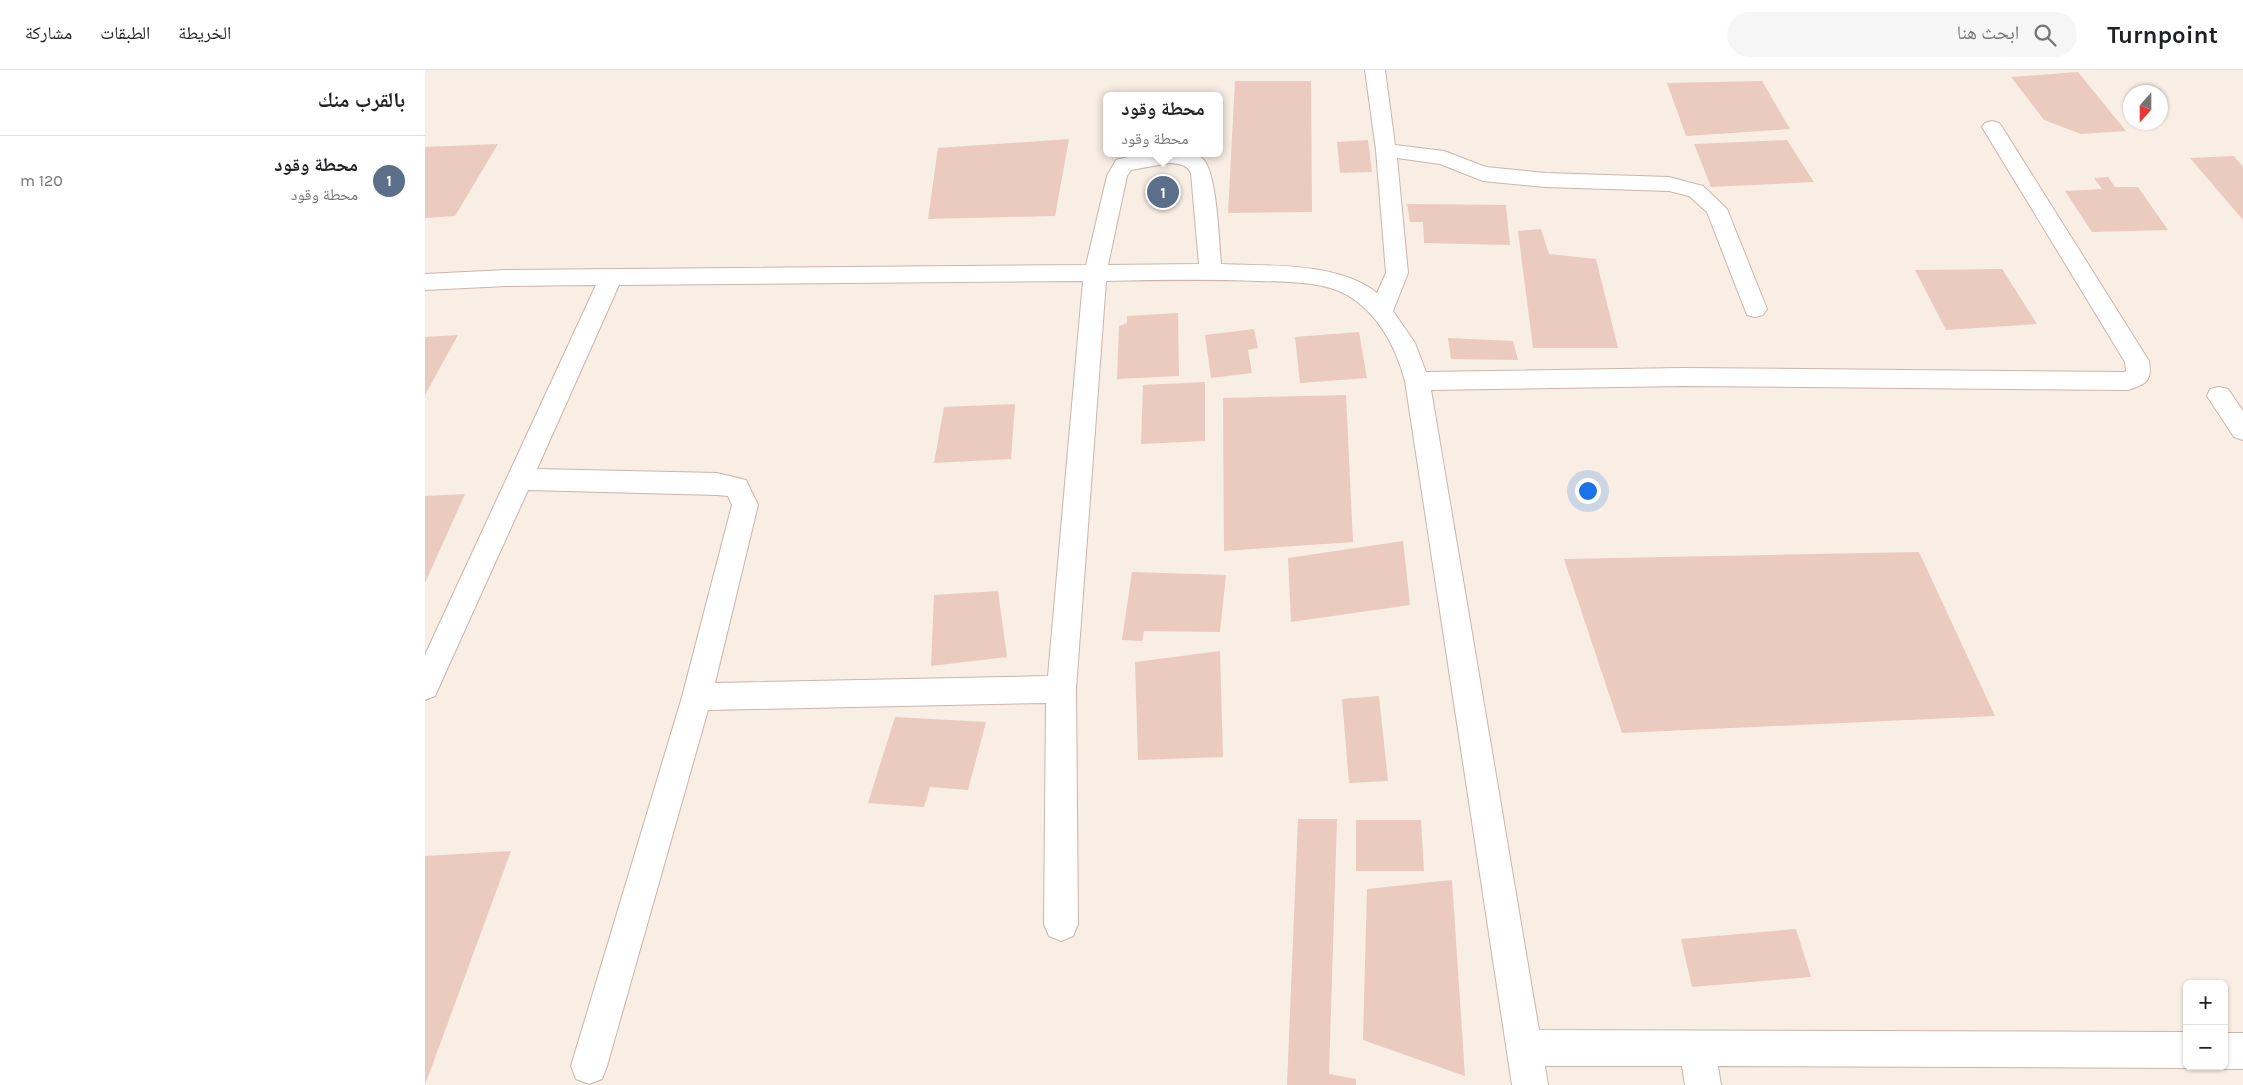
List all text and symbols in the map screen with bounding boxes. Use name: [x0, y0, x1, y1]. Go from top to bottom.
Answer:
search box: [1727, 12, 2077, 57]
icon: search: [2031, 21, 2059, 49]
text: Turnpoint: [2107, 21, 2218, 49]
text: مشاركة: [25, 22, 72, 44]
text: الطبقات: [100, 22, 150, 44]
text: الخريطة: [178, 22, 231, 44]
text: ابحث هنا: [1957, 22, 2019, 44]
north arrow: [2123, 85, 2168, 130]
text: بالقرب منك: [318, 88, 405, 112]
popup: [1103, 92, 1223, 157]
text: محطة وقود: [1121, 98, 1205, 120]
text: محطة وقود: [1121, 129, 1189, 148]
text: محطة وقود: [274, 154, 358, 176]
text: 120 m: [20, 171, 63, 190]
text: 1: [386, 171, 392, 190]
pin: 1: [1147, 173, 1179, 211]
text: محطة وقود: [291, 185, 358, 204]
your location: [1575, 478, 1601, 504]
map controls: [2183, 980, 2228, 1070]
button: +: [2183, 980, 2228, 1025]
button: −: [2183, 1025, 2228, 1070]

